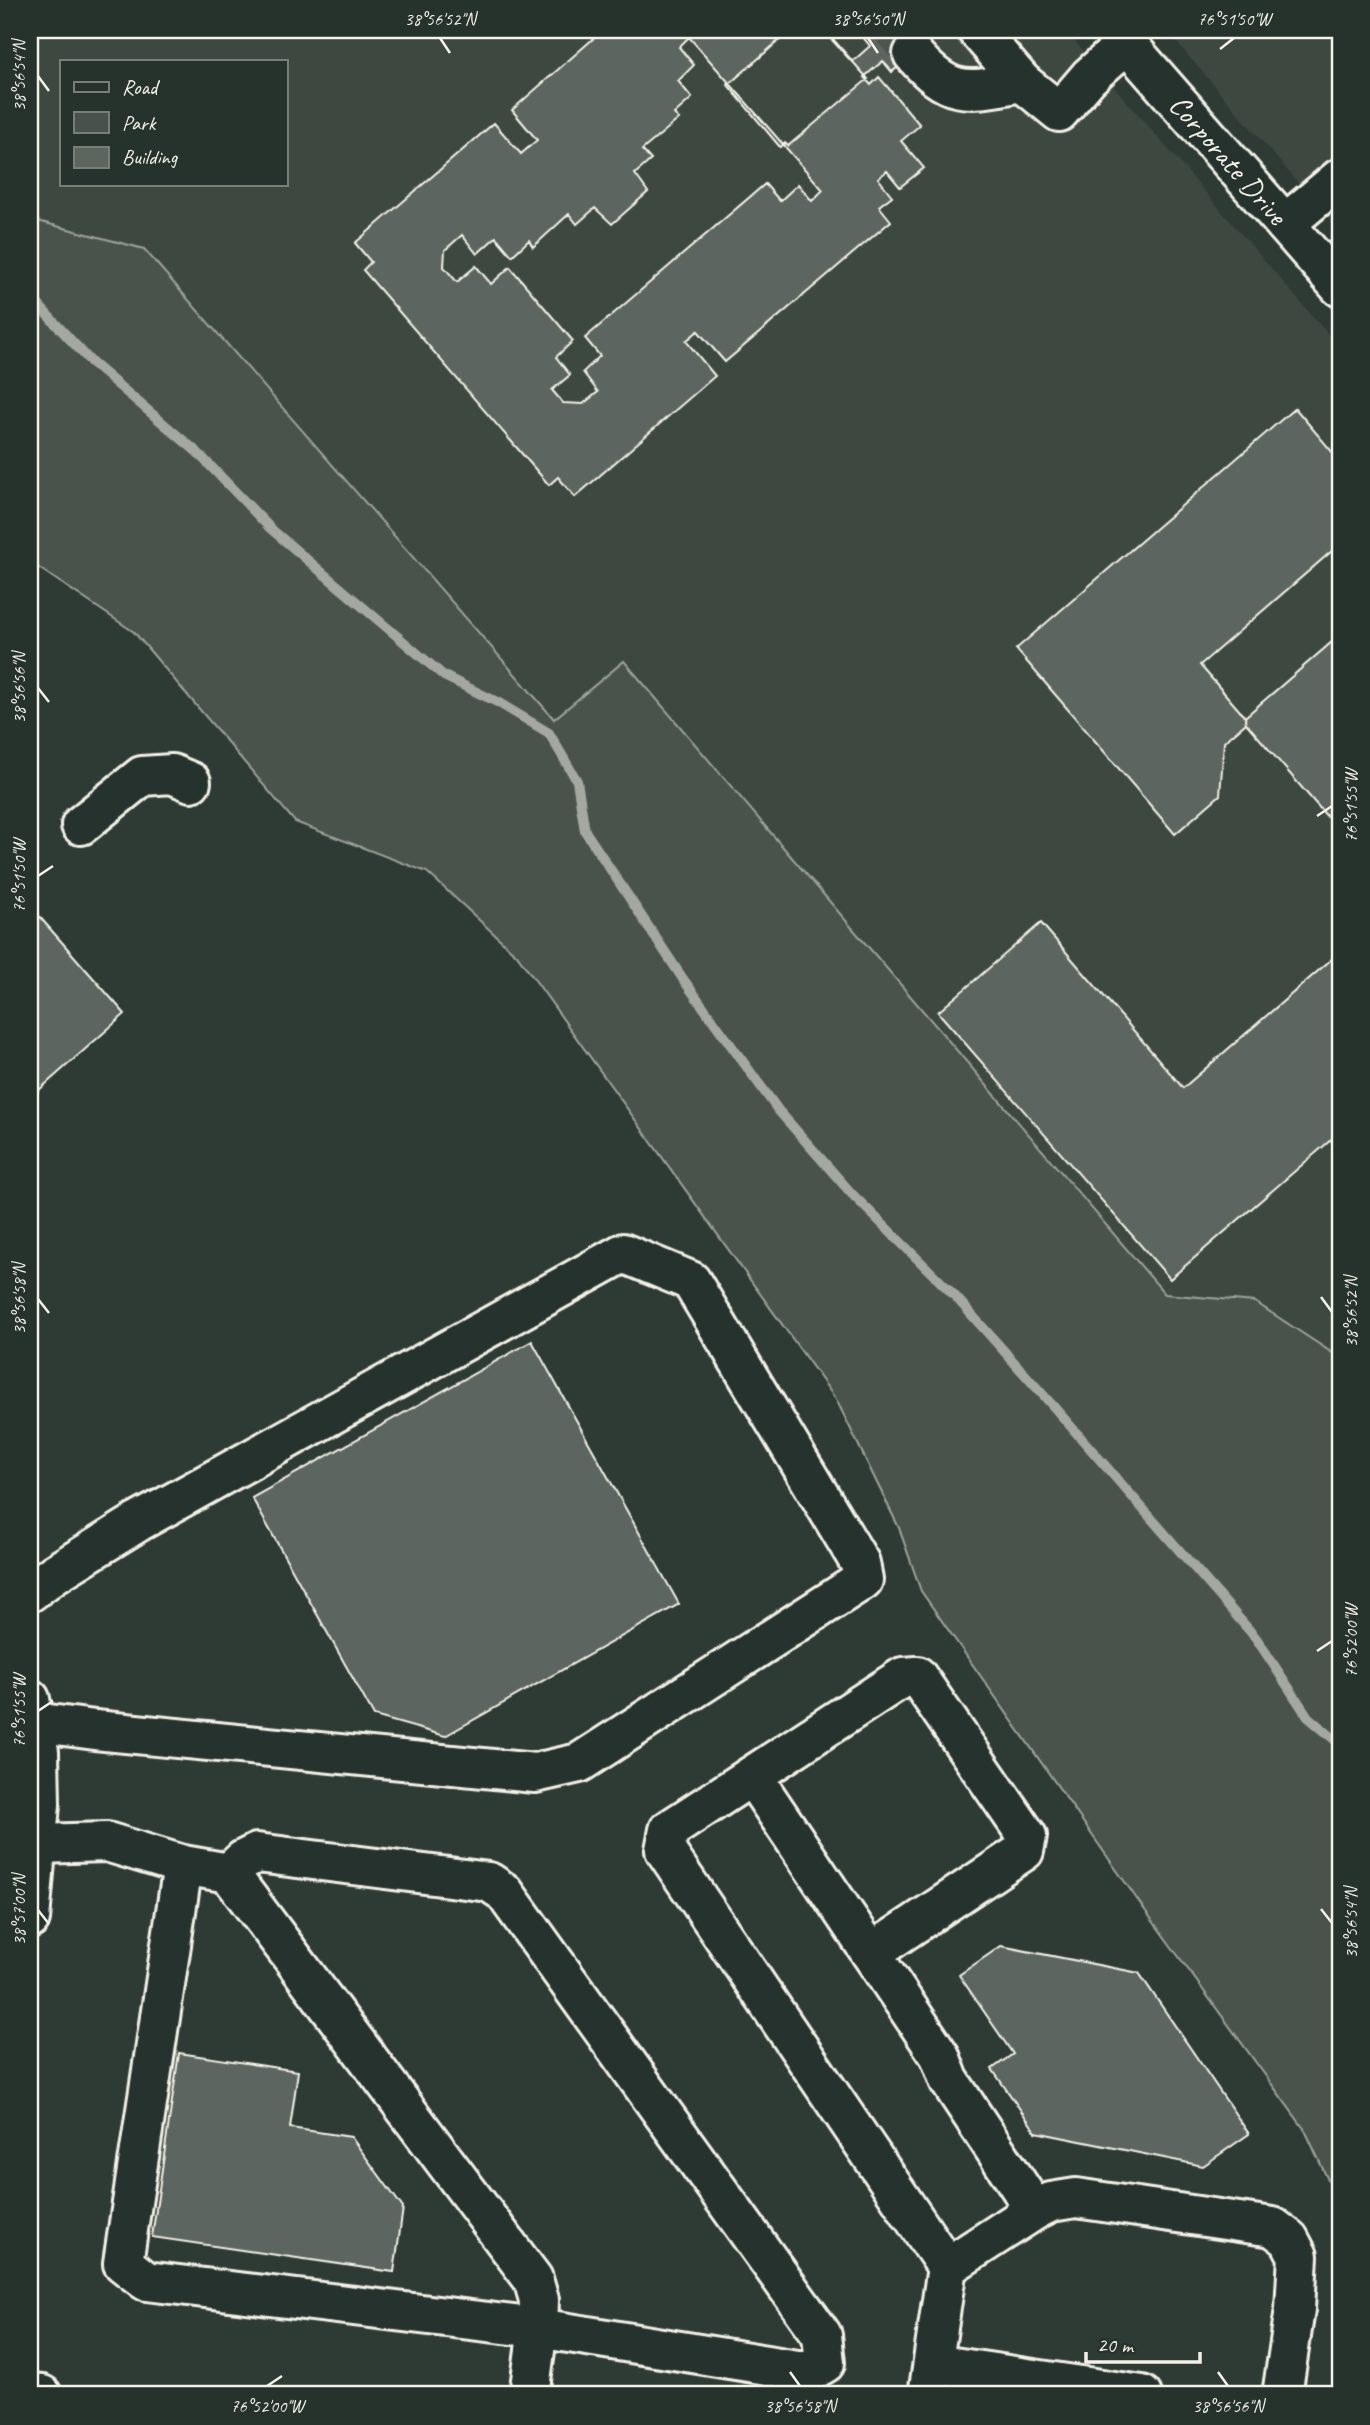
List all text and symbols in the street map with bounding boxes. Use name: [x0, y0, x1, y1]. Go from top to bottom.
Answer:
text: 38°56'52"N: [405, 8, 479, 30]
text: 38°56'50"N: [833, 8, 907, 30]
text: 76°51'50"W: [1197, 8, 1274, 30]
text: 38°56'54"N: [8, 37, 30, 111]
legend: [60, 60, 287, 186]
text: Road: [122, 74, 161, 100]
street label: Corporate Drive: [1161, 86, 1297, 234]
text: Park: [122, 110, 157, 136]
text: Building: [122, 144, 179, 170]
text: 38°56'56"N: [8, 649, 30, 723]
text: 76°51'55"W: [1340, 766, 1362, 843]
text: 76°51'50"W: [8, 836, 30, 913]
text: 38°56'58"N: [8, 1260, 30, 1334]
text: 38°56'52"N: [1340, 1273, 1362, 1347]
text: 76°52'00"W: [1340, 1601, 1362, 1678]
text: 76°51'55"W: [8, 1671, 30, 1748]
text: 38°57'00"N: [8, 1871, 30, 1945]
text: 38°56'54"N: [1340, 1884, 1362, 1958]
scale bar: [1086, 2320, 1200, 2364]
text: 20 m: [1097, 2332, 1135, 2358]
text: 76°52'00"W: [230, 2395, 307, 2417]
text: 38°56'58"N: [765, 2395, 839, 2417]
text: 38°56'56"N: [1193, 2395, 1267, 2417]

